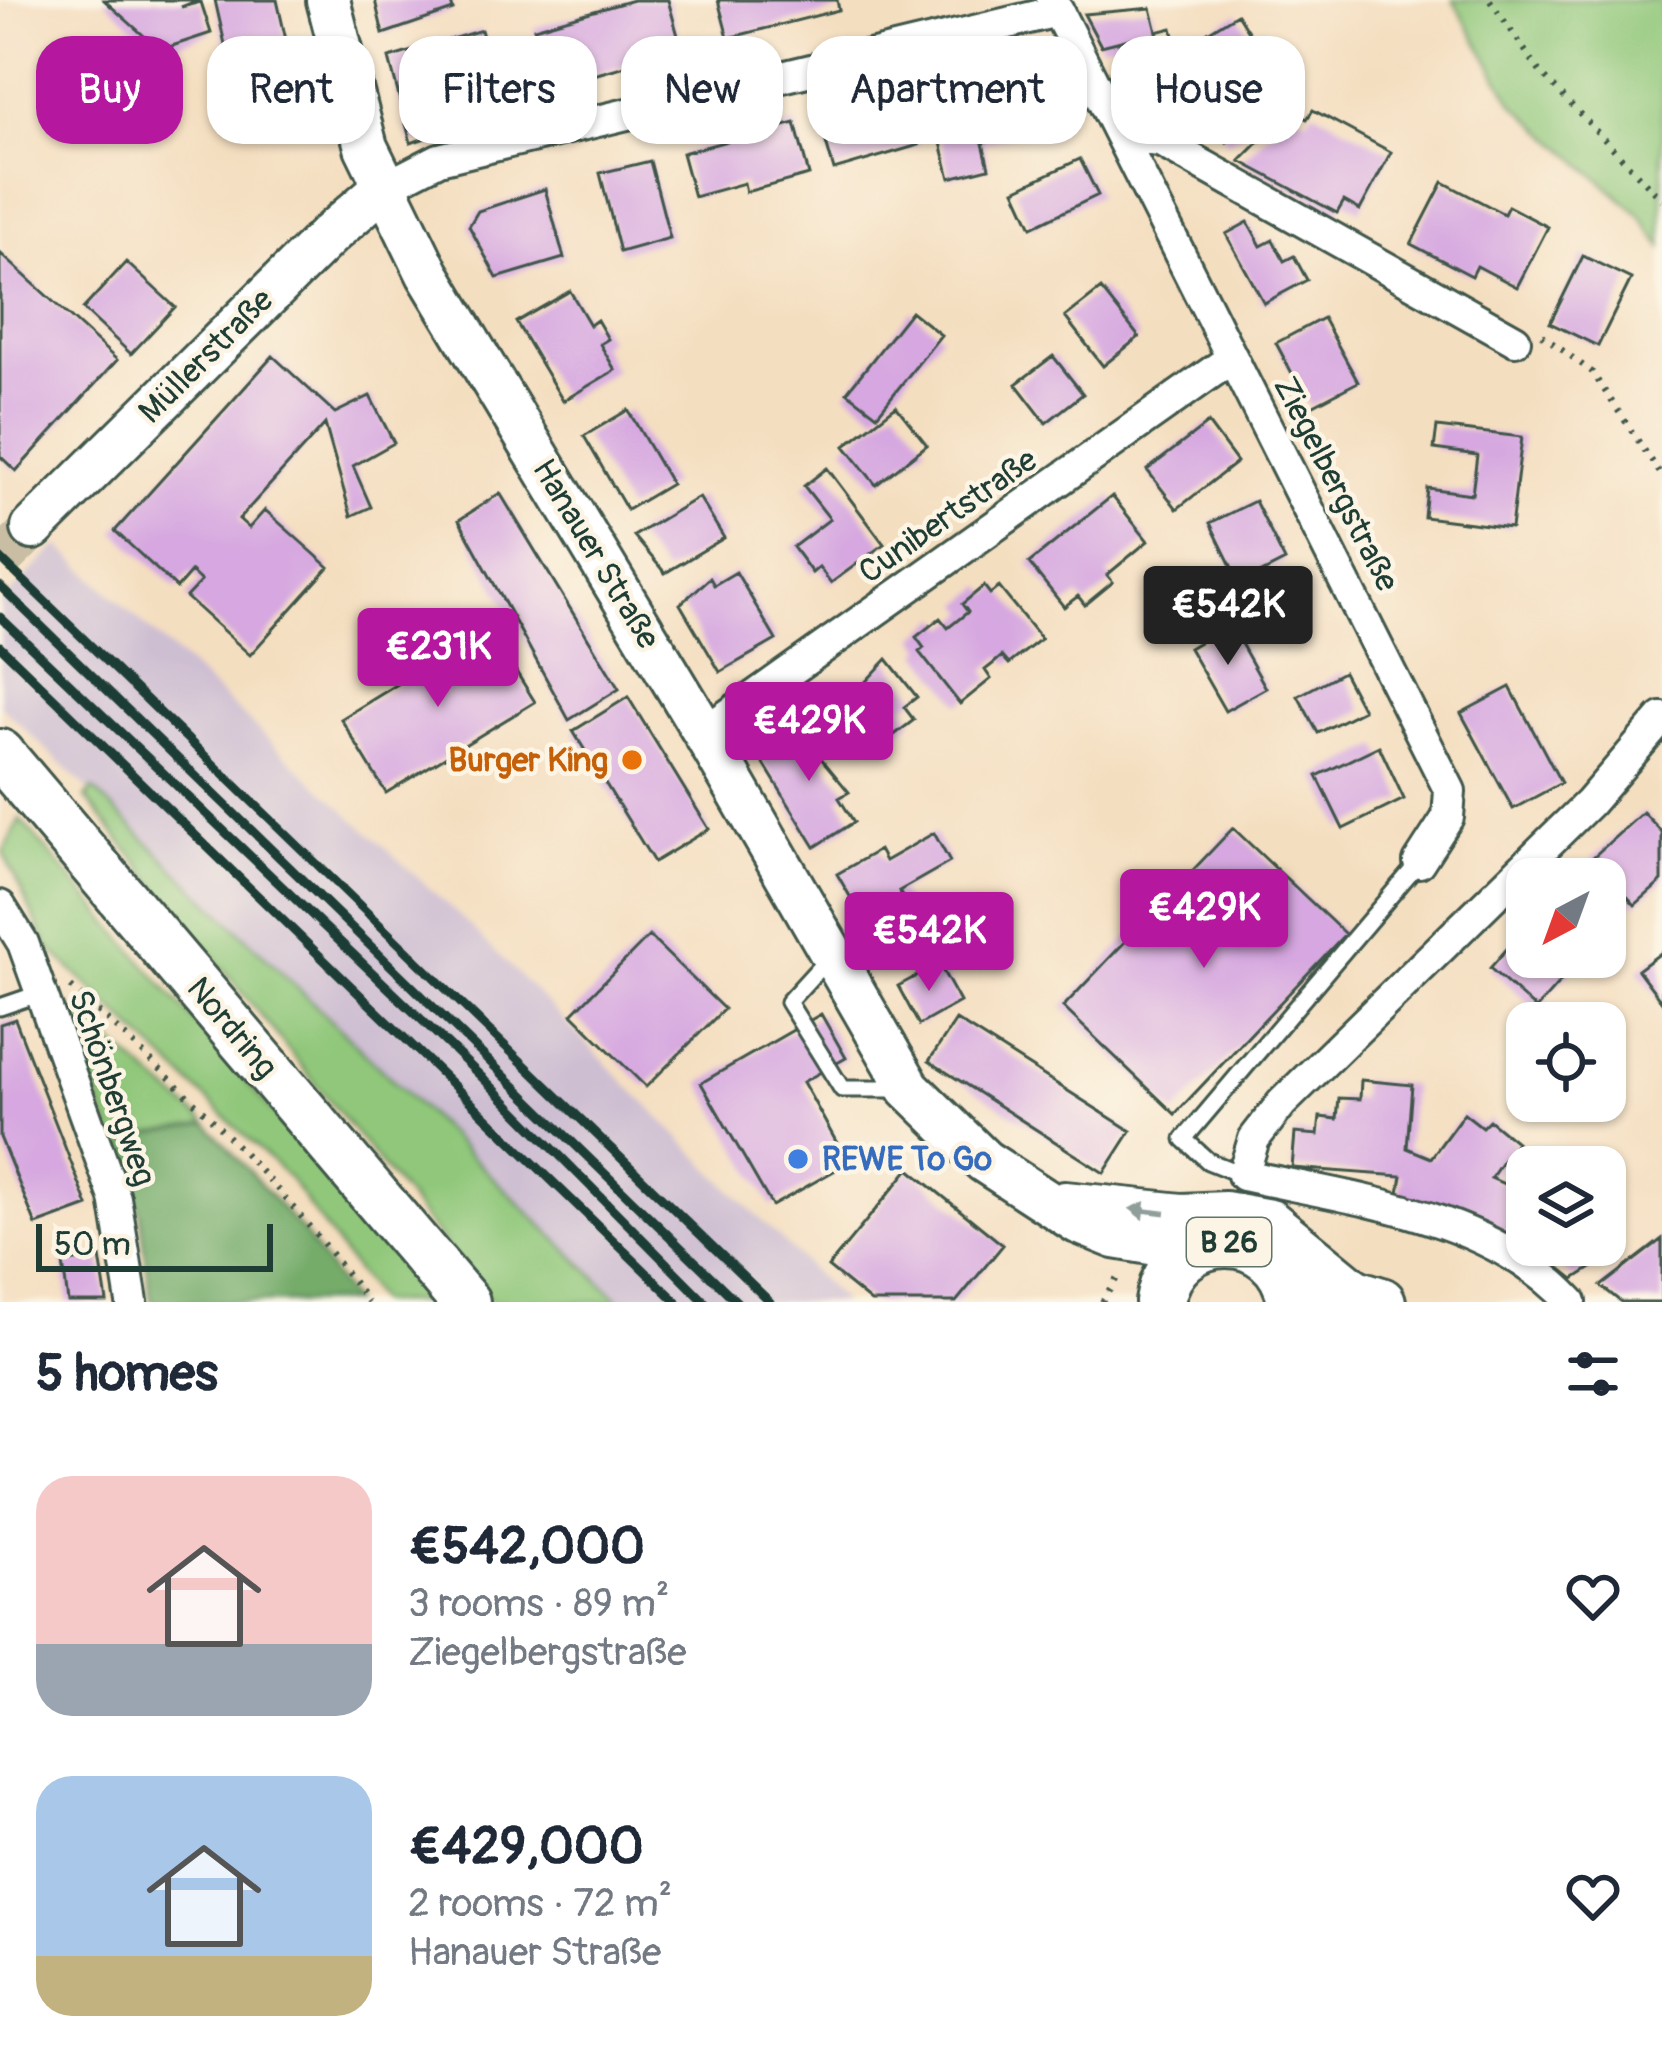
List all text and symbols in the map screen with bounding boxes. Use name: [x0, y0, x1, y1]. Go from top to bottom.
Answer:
chip: Buy: [36, 36, 183, 144]
chip: Rent: [207, 36, 375, 144]
chip: Filters: [399, 36, 597, 144]
chip: New: [621, 36, 783, 144]
chip: Apartment: [807, 36, 1087, 144]
chip: House: [1111, 36, 1305, 144]
street label: Müllerstraße: [130, 280, 282, 432]
street label: Ziegelbergstraße: [1264, 370, 1408, 598]
street label: Cunibertstraße: [851, 439, 1045, 593]
street label: Hanauer Straße: [523, 452, 669, 656]
pin: €542K: [1144, 566, 1312, 668]
text: €542K: [1171, 580, 1285, 629]
pin: €231K: [354, 608, 522, 710]
text: €231K: [385, 622, 491, 671]
pin: €429K: [725, 682, 893, 784]
text: €429K: [752, 696, 866, 745]
place label: Burger King: [448, 740, 608, 781]
marker: Burger King: [619, 747, 645, 773]
north arrow: [1506, 858, 1626, 978]
map controls: [1506, 858, 1626, 1266]
pin: €429K: [1120, 869, 1288, 971]
text: €429K: [1147, 883, 1261, 932]
pin: €542K: [845, 892, 1013, 994]
text: €542K: [872, 906, 986, 955]
street label: Nordring: [178, 969, 286, 1087]
street label: Schönbergweg: [59, 985, 165, 1191]
button: locate: [1506, 1002, 1626, 1122]
place label: REWE To Go: [822, 1139, 992, 1180]
marker: REWE To Go: [785, 1146, 811, 1172]
button: layers: [1506, 1146, 1626, 1266]
one-way arrow: [1129, 1201, 1166, 1220]
scale bar: [36, 1218, 273, 1271]
road number: B 26: [1187, 1218, 1271, 1266]
text: 50 m: [54, 1224, 131, 1265]
icon: filters: [1560, 1341, 1626, 1407]
text: 5 homes: [36, 1342, 218, 1406]
text: €542,000: [408, 1515, 645, 1579]
icon: home: [132, 1524, 276, 1668]
icon: heart: [1560, 1563, 1626, 1629]
text: 3 rooms · 89 m²: [408, 1579, 669, 1628]
text: Ziegelbergstraße: [408, 1628, 687, 1677]
text: €429,000: [408, 1815, 643, 1879]
icon: home: [132, 1824, 276, 1968]
icon: heart: [1560, 1863, 1626, 1929]
text: 2 rooms · 72 m²: [408, 1879, 672, 1928]
text: Hanauer Straße: [408, 1928, 661, 1977]

